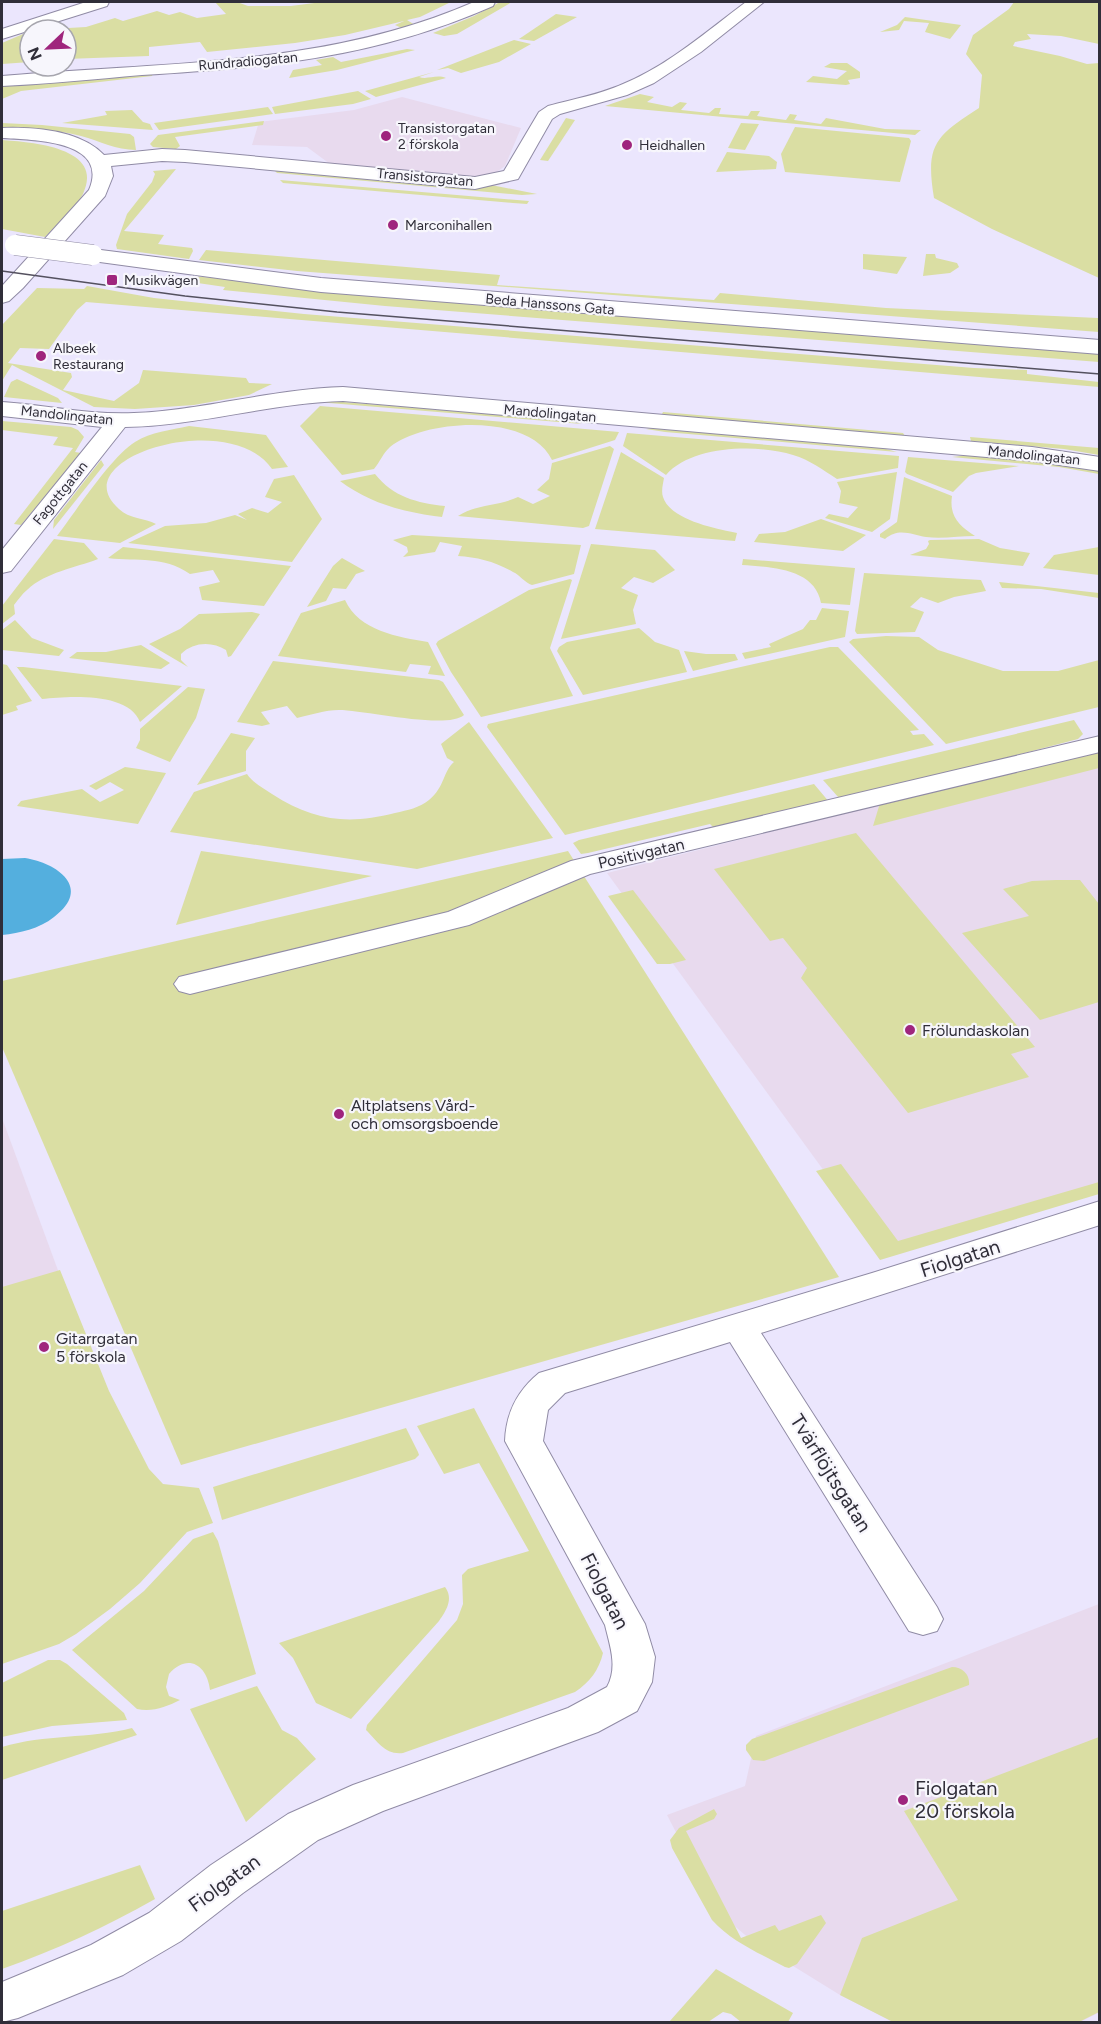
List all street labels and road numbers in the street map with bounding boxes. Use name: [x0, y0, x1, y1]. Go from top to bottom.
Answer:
street label: Rundradiogatan: [198, 49, 299, 74]
street label: Transistorgatan: [376, 165, 474, 190]
street label: Beda Hanssons Gata: [485, 290, 615, 319]
street label: Mandolingatan: [503, 401, 597, 426]
street label: Mandolingatan: [20, 402, 114, 429]
street label: Mandolingatan: [987, 442, 1081, 469]
street label: Fagottgatan: [30, 458, 91, 529]
street label: Positivgatan: [596, 834, 686, 873]
street label: Fiolgatan: [917, 1234, 1003, 1282]
street label: Tvärflöjtsgatan: [785, 1410, 877, 1536]
street label: Fiolgatan: [576, 1549, 634, 1633]
street label: Fiolgatan: [184, 1849, 264, 1917]

